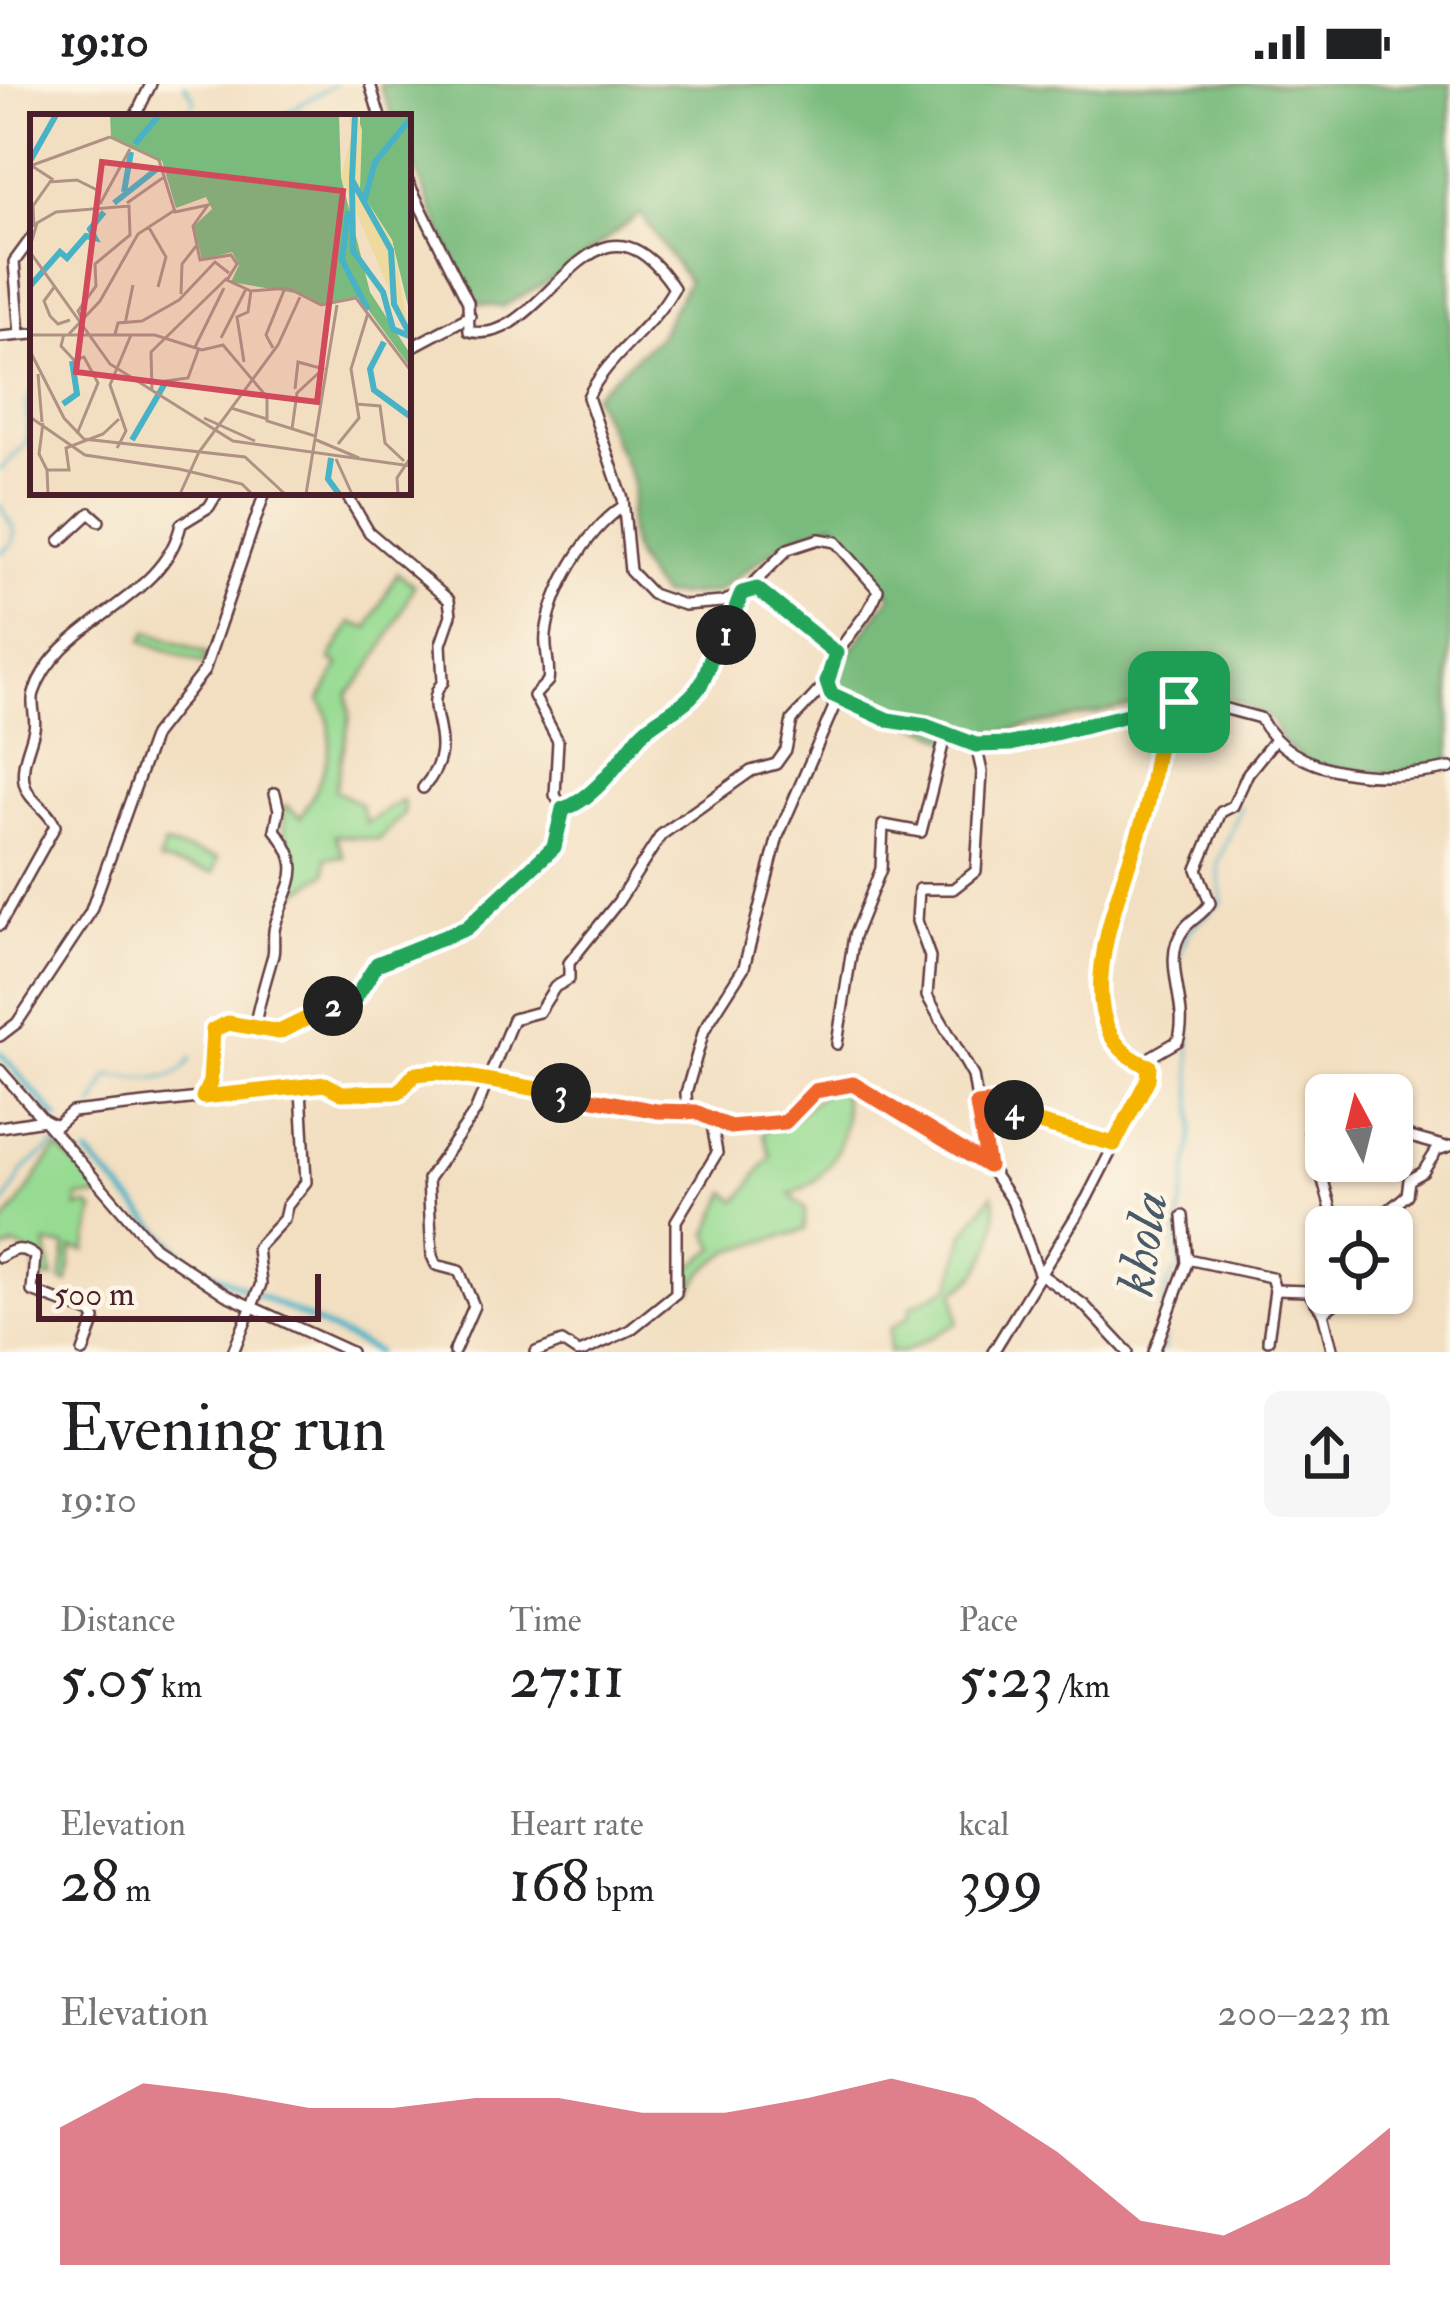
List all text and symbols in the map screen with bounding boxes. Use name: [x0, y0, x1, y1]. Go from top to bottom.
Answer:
text: 19:10: [60, 14, 149, 70]
inset map: [30, 114, 411, 495]
pin: 1: [696, 605, 756, 665]
text: 1: [720, 614, 732, 655]
pin: [1128, 651, 1230, 753]
icon: arrive: [1146, 669, 1212, 735]
pin: 2: [303, 976, 363, 1036]
text: 2: [325, 985, 341, 1026]
pin: 3: [531, 1063, 591, 1123]
text: 3: [555, 1072, 567, 1113]
north arrow: [1305, 1074, 1413, 1182]
map controls: [1305, 1074, 1413, 1314]
pin: 4: [984, 1080, 1044, 1140]
text: 4: [1005, 1089, 1023, 1130]
water label: khola: [1102, 1187, 1184, 1300]
button: locate: [1305, 1206, 1413, 1314]
scale bar: [36, 1268, 321, 1321]
text: 500 m: [54, 1274, 135, 1315]
text: Evening run: [60, 1388, 386, 1471]
button: share: [1264, 1391, 1390, 1517]
text: 19:10: [60, 1475, 137, 1524]
text: Distance: [60, 1600, 175, 1641]
text: Time: [509, 1600, 581, 1641]
text: Pace: [959, 1600, 1018, 1641]
text: 5.05: [60, 1641, 154, 1716]
text: 27:11: [509, 1641, 625, 1716]
text: 5:23: [959, 1641, 1053, 1716]
text: km: [154, 1666, 202, 1707]
text: /km: [1053, 1666, 1110, 1707]
text: Elevation: [60, 1804, 186, 1845]
text: Heart rate: [509, 1804, 644, 1845]
text: kcal: [959, 1804, 1009, 1845]
text: 28: [60, 1845, 119, 1920]
text: 168: [509, 1845, 589, 1920]
text: 399: [959, 1845, 1043, 1920]
text: m: [119, 1870, 151, 1911]
text: bpm: [589, 1870, 654, 1911]
text: Elevation: [60, 1988, 209, 2037]
text: 200–223 m: [1218, 1988, 1390, 2037]

